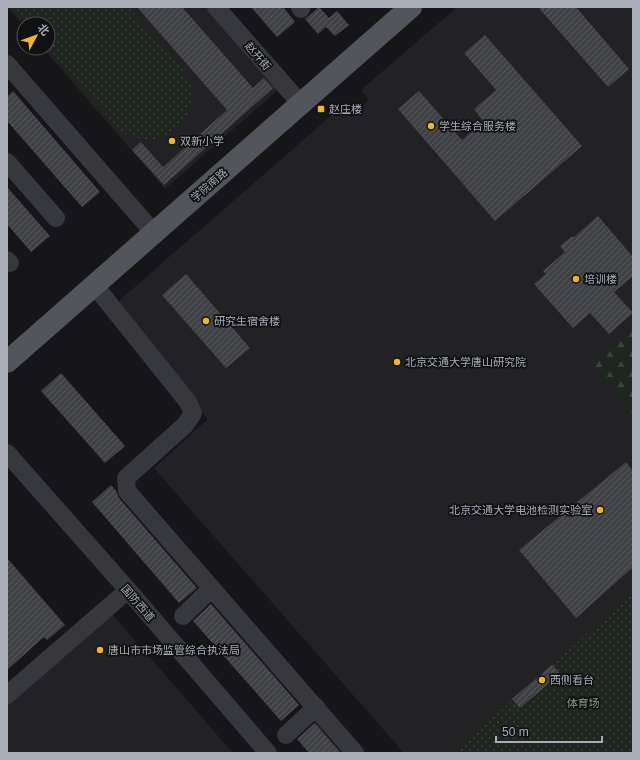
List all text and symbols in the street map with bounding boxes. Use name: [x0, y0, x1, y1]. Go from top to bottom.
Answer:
north arrow: [16, 16, 56, 56]
text: 北: [35, 21, 52, 38]
street label: 赵开街: [243, 40, 273, 72]
place label: 赵庄楼: [329, 103, 362, 115]
marker: 赵庄楼: [316, 104, 326, 114]
place label: 学生综合服务楼: [439, 120, 516, 132]
marker: 学生综合服务楼: [426, 121, 436, 131]
place label: 双新小学: [180, 135, 224, 147]
marker: 双新小学: [167, 136, 177, 146]
street label: 学院南路: [188, 166, 230, 204]
place label: 培训楼: [584, 273, 617, 285]
marker: 培训楼: [571, 274, 581, 284]
place label: 研究生宿舍楼: [214, 315, 280, 327]
marker: 研究生宿舍楼: [201, 316, 211, 326]
place label: 北京交通大学唐山研究院: [405, 356, 526, 368]
marker: 北京交通大学唐山研究院: [392, 357, 402, 367]
place label: 北京交通大学电池检测实验室: [449, 504, 592, 516]
marker: 北京交通大学电池检测实验室: [595, 505, 605, 515]
street label: 国防西道: [119, 582, 157, 624]
place label: 唐山市市场监管综合执法局: [108, 644, 240, 656]
marker: 唐山市市场监管综合执法局: [95, 645, 105, 655]
place label: 西侧看台: [550, 674, 594, 686]
marker: 西侧看台: [537, 675, 547, 685]
park label: 体育场: [567, 697, 600, 709]
scale bar: [496, 718, 602, 744]
text: 50 m: [502, 725, 529, 739]

